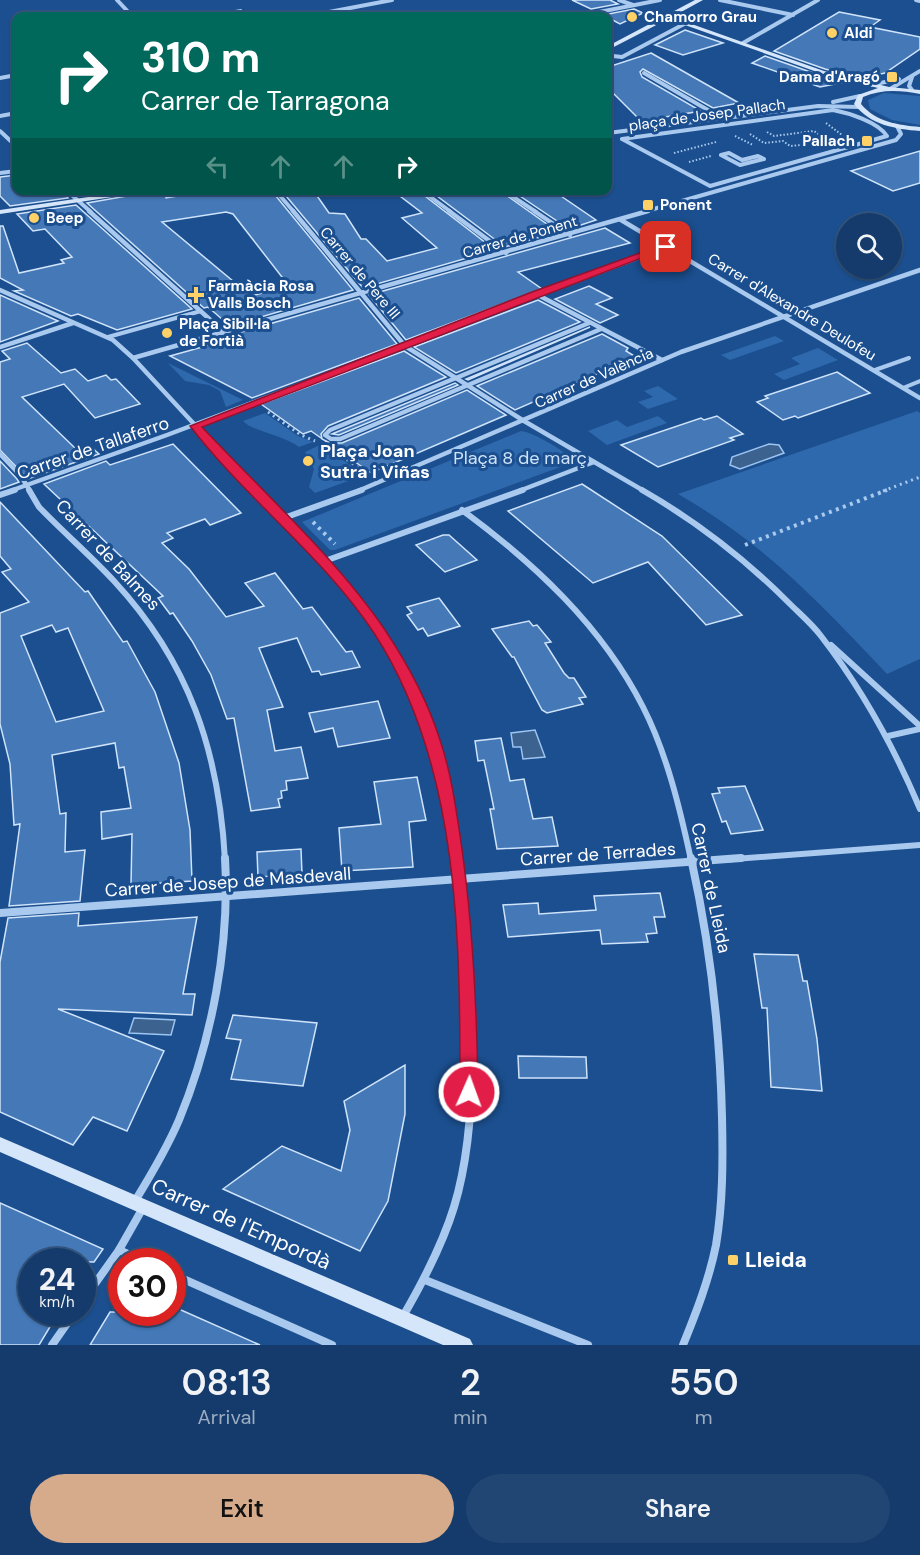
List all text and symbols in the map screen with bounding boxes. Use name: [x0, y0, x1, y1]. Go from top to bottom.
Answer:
place label: Chamorro Grau: [644, 7, 757, 27]
marker: Chamorro Grau: [625, 10, 639, 24]
place label: Aldi: [844, 23, 873, 43]
marker: Aldi: [825, 26, 839, 40]
text: 310 m: [141, 30, 260, 85]
icon: right: [42, 36, 120, 114]
place label: Dama d'Aragó: [779, 67, 880, 87]
marker: Dama d'Aragó: [885, 70, 899, 84]
text: Carrer de Tarragona: [141, 83, 390, 118]
street label: plaça de Josep Pallach: [627, 94, 787, 136]
place label: Pallach: [802, 131, 855, 151]
marker: Pallach: [860, 134, 874, 148]
icon: left: [201, 150, 234, 183]
icon: ahead: [264, 150, 297, 183]
icon: ahead: [327, 150, 360, 183]
icon: right: [390, 150, 423, 183]
place label: Ponent: [660, 195, 712, 215]
marker: Ponent: [641, 198, 655, 212]
place label: Beep: [46, 208, 84, 228]
marker: Beep: [27, 211, 41, 225]
street label: Carrer de Ponent: [460, 211, 580, 263]
map controls: [836, 213, 902, 279]
button: search: [836, 213, 902, 279]
pin: [640, 221, 691, 272]
street label: Carrer de Pere III: [315, 223, 405, 323]
icon: arrive: [649, 230, 682, 263]
street label: Carrer d'Alexandre Deulofeu: [704, 249, 880, 365]
place label: Farmàcia Rosa Valls Bosch: [208, 276, 314, 313]
marker: Farmàcia Rosa Valls Bosch: [189, 288, 203, 302]
place label: Plaça Sibil·la de Fortià: [179, 314, 270, 351]
marker: Plaça Sibil·la de Fortià: [160, 326, 174, 340]
street label: Carrer de València: [532, 343, 656, 413]
street label: Carrer de Tallaferro: [14, 411, 172, 485]
place label: Plaça Joan Sutra i Viñas: [320, 439, 430, 484]
park label: Plaça 8 de març: [453, 446, 587, 470]
marker: Plaça Joan Sutra i Viñas: [301, 454, 315, 468]
street label: Carrer de Balmes: [50, 494, 166, 616]
street label: Carrer de Lleida: [685, 821, 737, 955]
street label: Carrer de Terrades: [519, 837, 677, 871]
street label: Carrer de Josep de Masdevall: [104, 861, 352, 903]
position arrow: [437, 1060, 501, 1124]
street label: Carrer de l'Empordà: [147, 1172, 335, 1276]
place label: Lleida: [745, 1246, 807, 1274]
speed limit sign: 30: [108, 1248, 186, 1326]
marker: Lleida: [726, 1253, 740, 1267]
text: 24: [39, 1260, 75, 1299]
text: km/h: [39, 1292, 75, 1312]
text: 08:13: [181, 1359, 272, 1406]
text: 2: [460, 1359, 481, 1406]
text: 550: [669, 1359, 739, 1406]
text: Arrival: [198, 1404, 256, 1430]
text: min: [453, 1404, 487, 1430]
text: m: [695, 1404, 713, 1430]
button: Exit: [30, 1474, 454, 1543]
button: Share: [466, 1474, 890, 1543]

